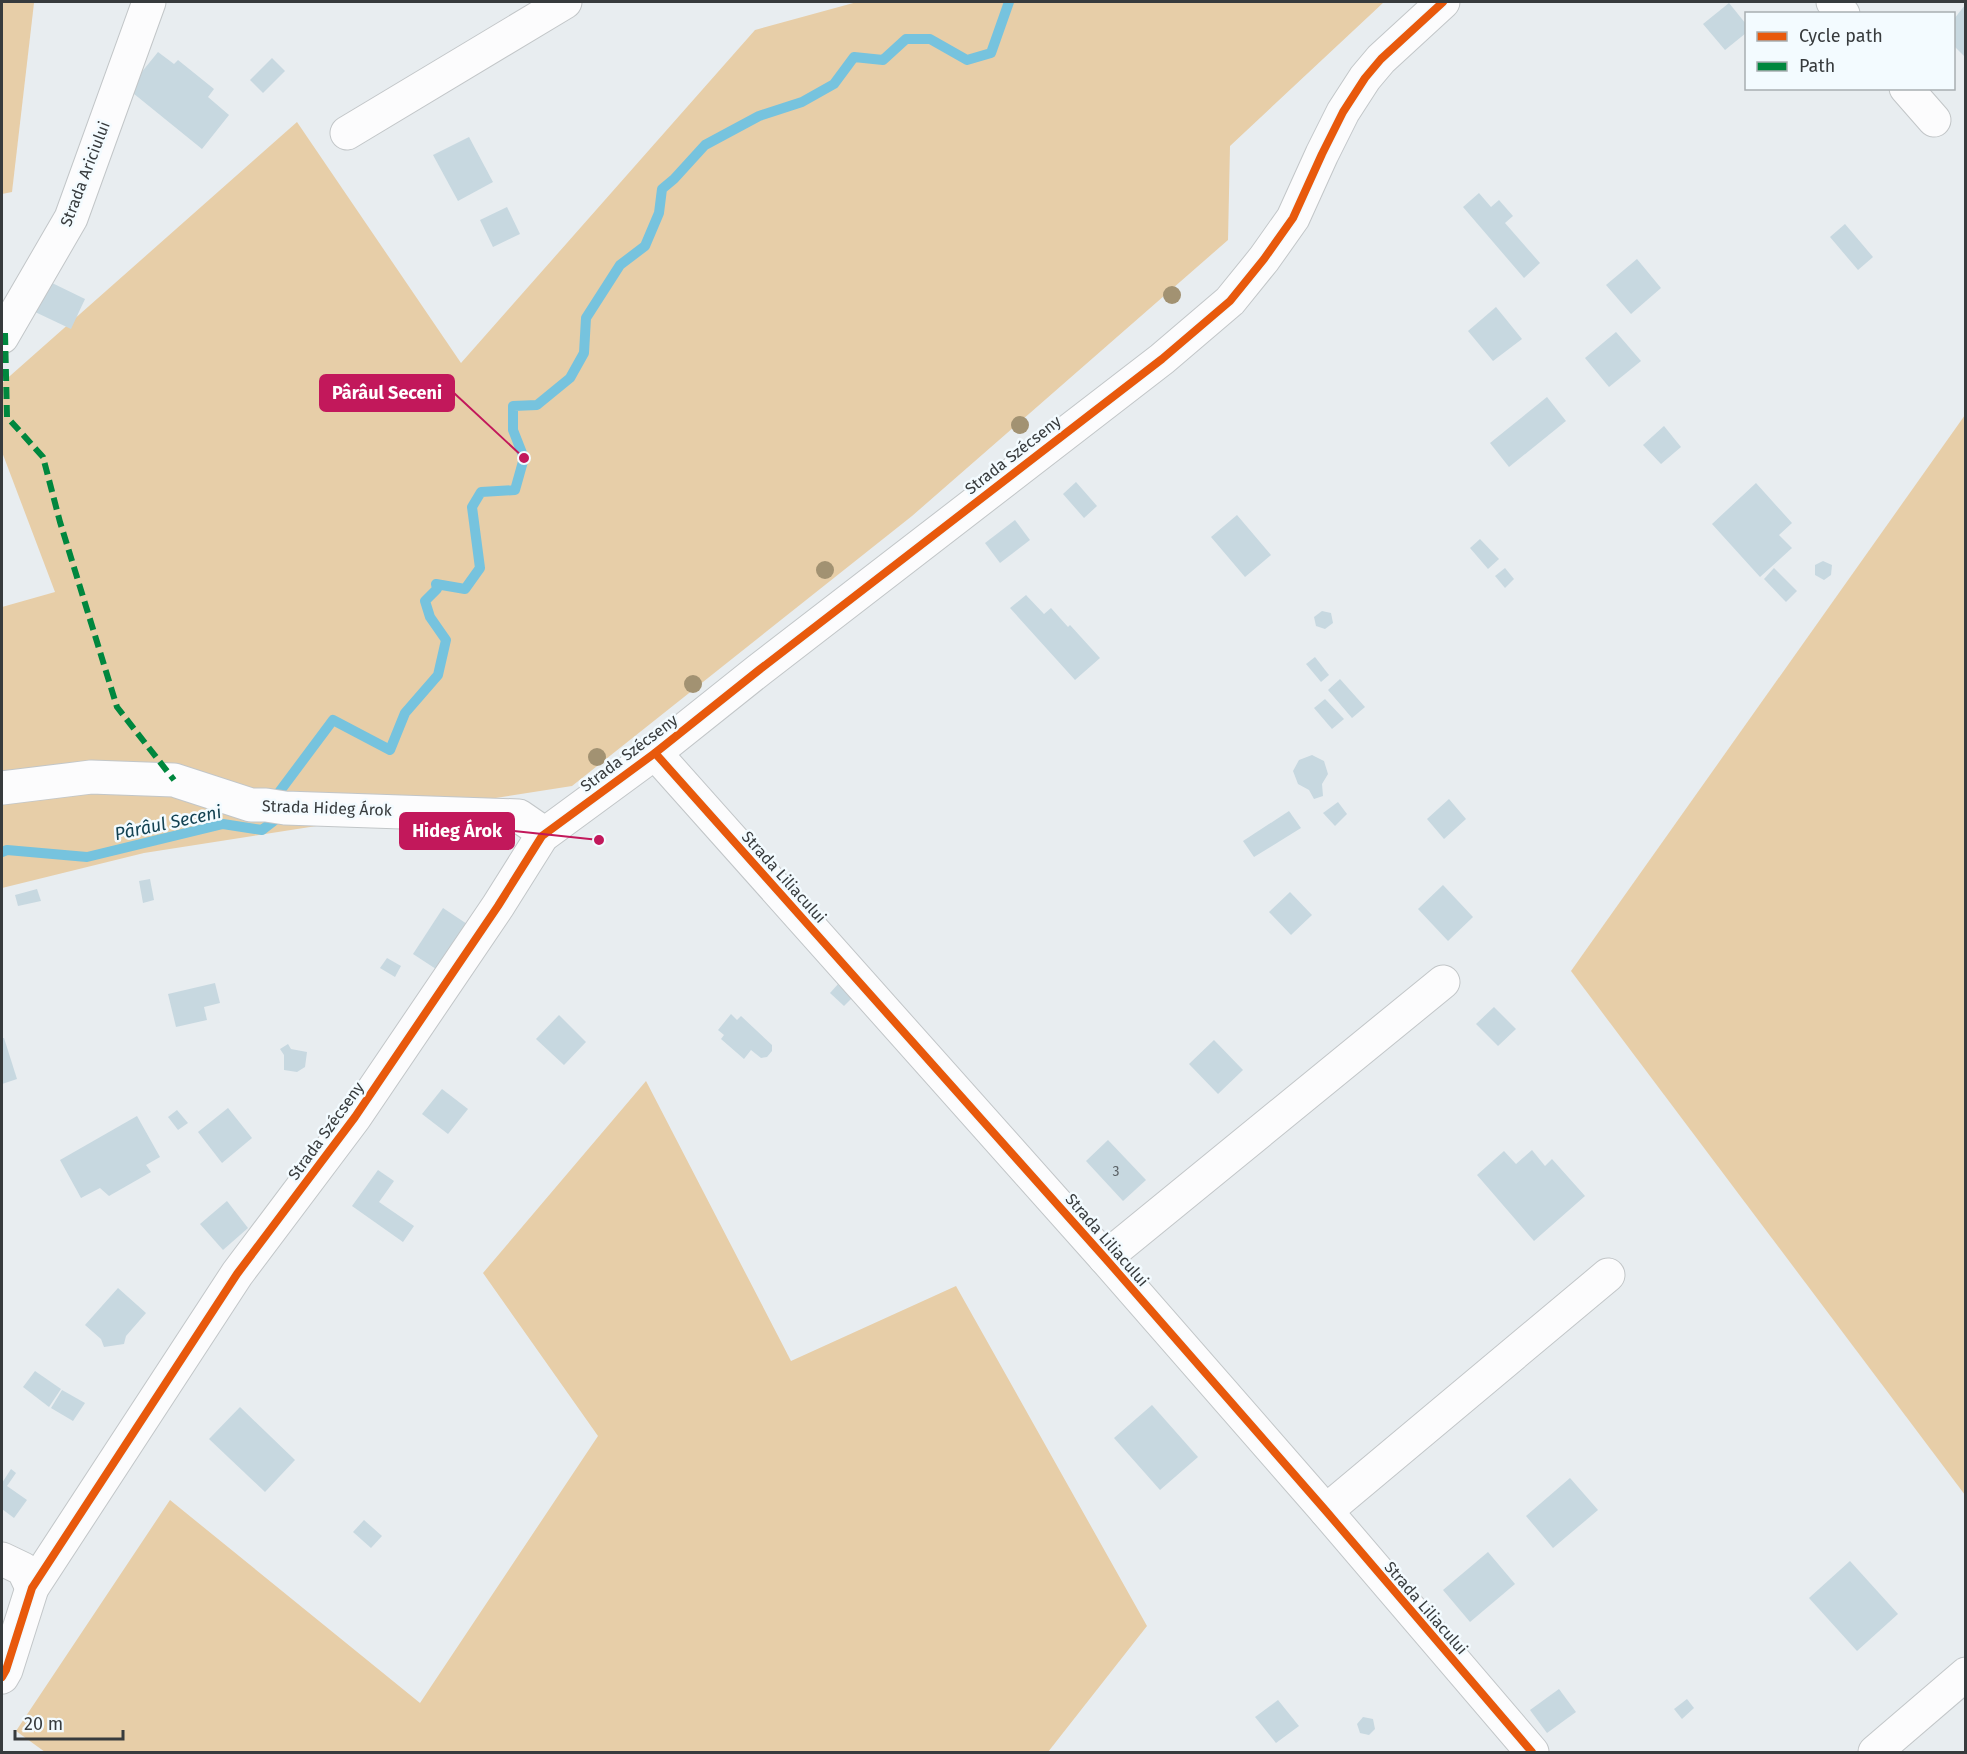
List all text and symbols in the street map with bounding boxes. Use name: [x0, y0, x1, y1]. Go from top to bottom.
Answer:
legend: [1745, 12, 1955, 90]
text: Cycle path: [1799, 25, 1883, 47]
text: Path: [1799, 55, 1835, 77]
street label: Strada Ariciului: [56, 119, 114, 229]
callout: Pârâul Seceni: [320, 375, 454, 411]
text: Pârâul Seceni: [332, 382, 442, 404]
street label: Strada Szécseny: [961, 412, 1065, 498]
street label: Strada Szécseny: [577, 710, 681, 796]
street label: Strada Hideg Árok: [262, 795, 393, 820]
water label: Pârâul Seceni: [113, 801, 223, 845]
callout: Hideg Árok: [400, 813, 514, 849]
text: Hideg Árok: [412, 819, 503, 842]
street label: Strada Liliacului: [738, 827, 830, 927]
street label: Strada Szécseny: [284, 1078, 368, 1184]
house number: 3: [1113, 1163, 1120, 1180]
street label: Strada Liliacului: [1061, 1190, 1153, 1290]
street label: Strada Liliacului: [1380, 1558, 1472, 1658]
scale bar: [15, 1703, 123, 1741]
text: 20 m: [24, 1713, 63, 1735]

